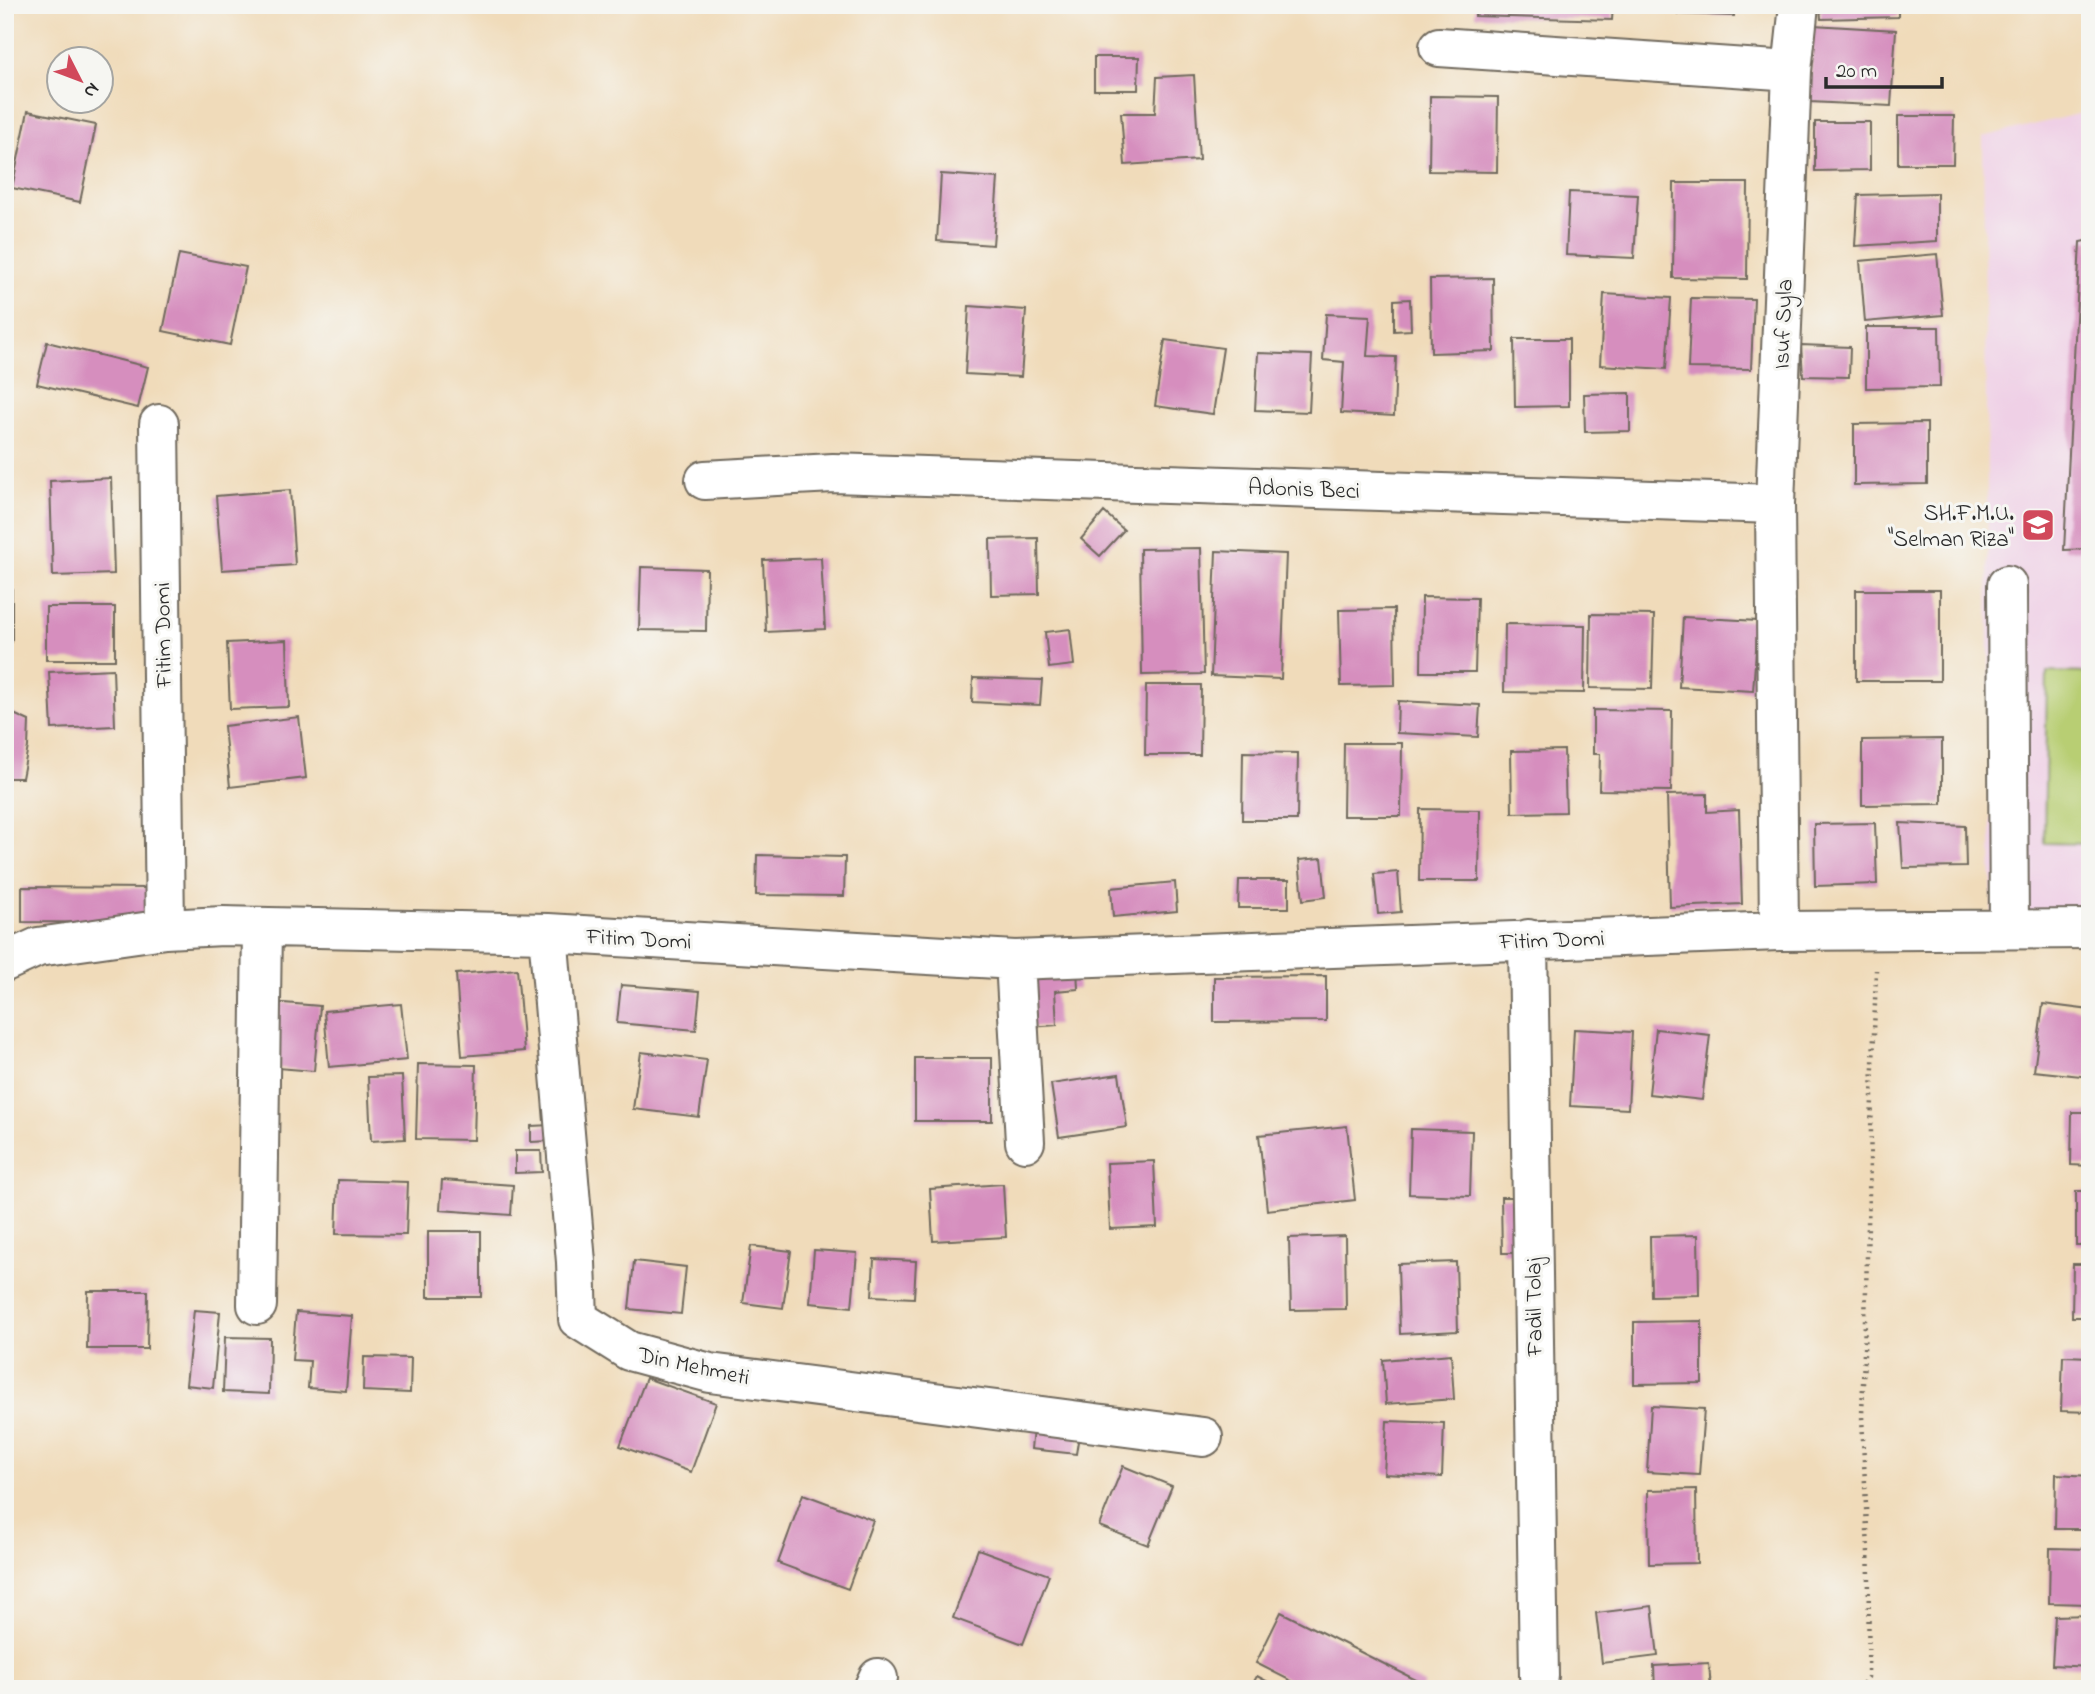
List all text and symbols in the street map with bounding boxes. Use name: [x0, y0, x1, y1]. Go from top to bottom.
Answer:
north arrow: [46, 46, 116, 116]
scale bar: [1826, 46, 1941, 90]
text: 20 m: [1836, 57, 1877, 87]
text: N: [76, 76, 105, 104]
street label: Isuf Syla: [1766, 278, 1805, 370]
street label: Adonis Beci: [1247, 472, 1361, 509]
place label: SH.F.M.U. "Selman Riza": [1888, 498, 2014, 557]
school or university icon: SH.F.M.U. "Selman Riza": [2019, 506, 2057, 544]
street label: Fitim Domi: [147, 582, 182, 689]
street label: Fitim Domi: [584, 921, 692, 960]
street label: Fitim Domi: [1498, 923, 1605, 960]
street label: Fadil Tolaj: [1518, 1256, 1553, 1357]
street label: Din Mehmeti: [634, 1339, 752, 1395]

